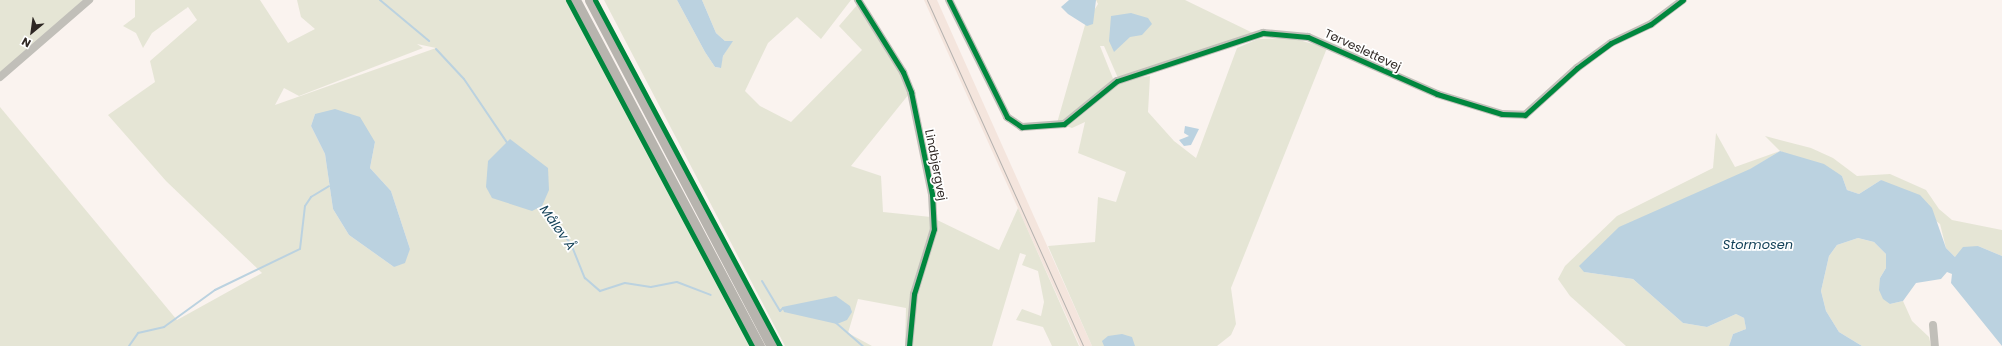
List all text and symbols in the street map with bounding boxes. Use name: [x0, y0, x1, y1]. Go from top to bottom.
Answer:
north arrow: [12, 12, 52, 52]
street label: Tørveslettevej: [1322, 26, 1404, 74]
text: N: [19, 33, 34, 51]
street label: Lindbjergvej: [922, 128, 950, 202]
water label: Måløv Å: [536, 202, 578, 254]
water label: Stormosen: [1723, 237, 1793, 253]

